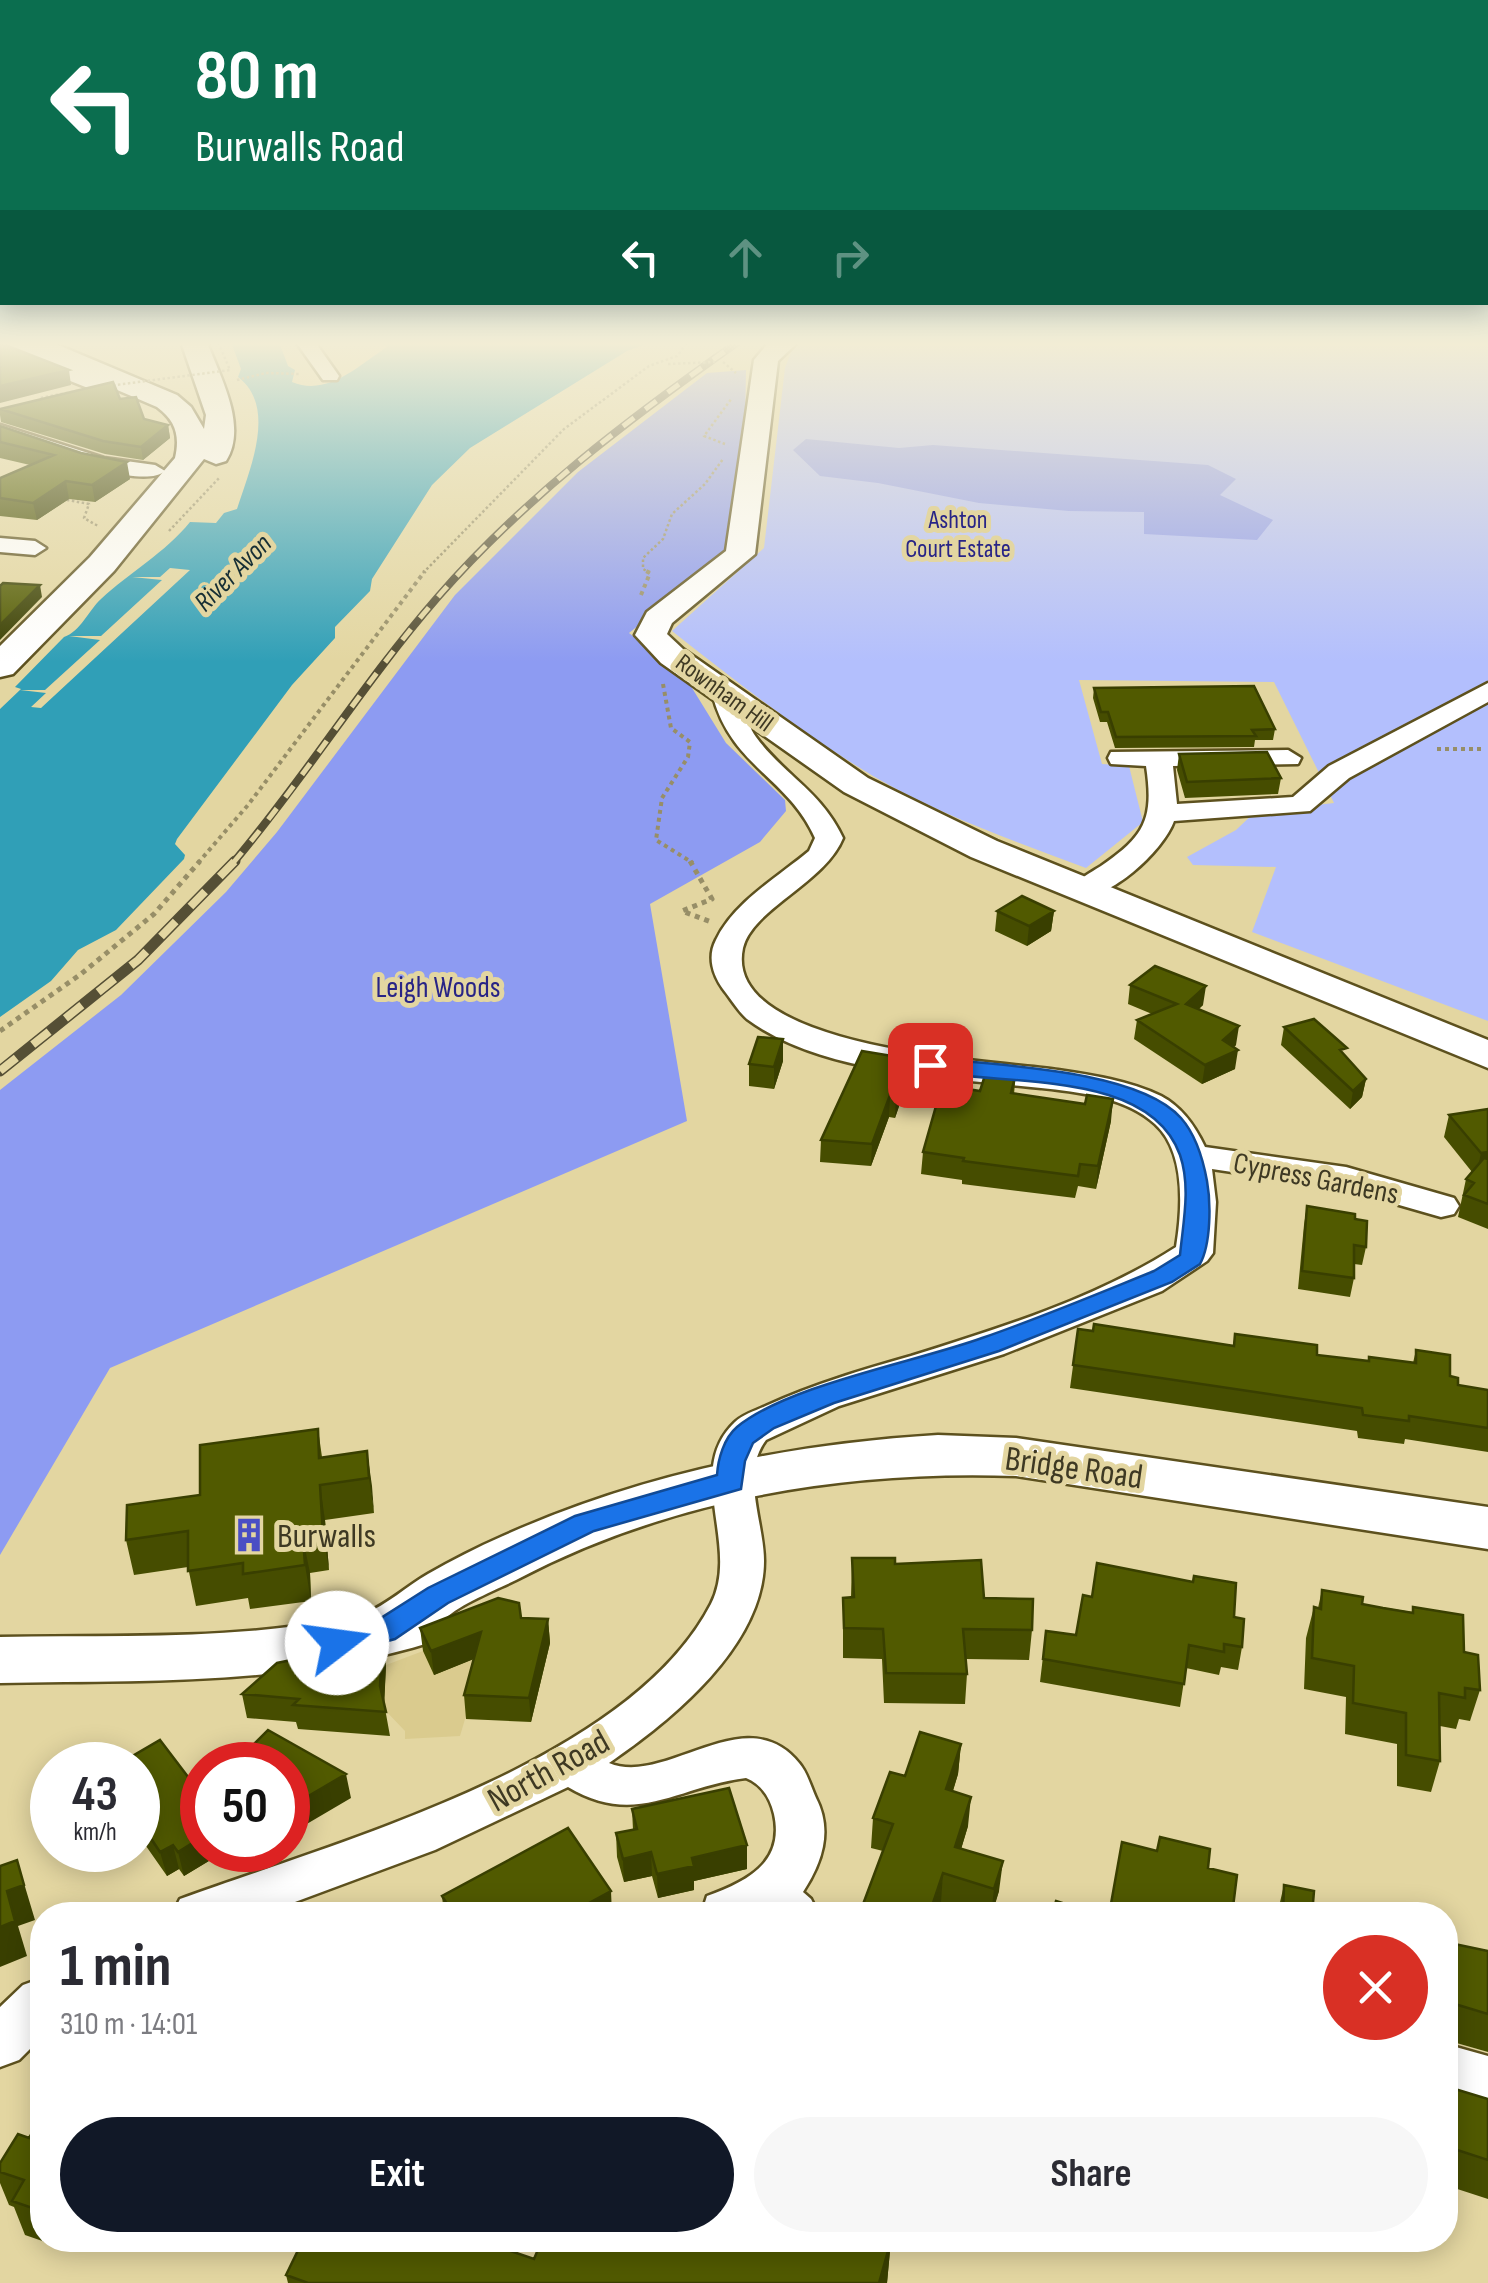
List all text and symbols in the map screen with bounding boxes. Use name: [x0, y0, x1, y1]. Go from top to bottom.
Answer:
text: 80 m: [195, 35, 319, 119]
icon: left: [30, 40, 160, 170]
text: Burwalls Road: [195, 120, 404, 175]
icon: left: [613, 230, 668, 285]
icon: ahead: [718, 230, 773, 285]
icon: right: [823, 230, 878, 285]
park label: Ashton Court Estate: [905, 505, 1011, 565]
water label: River Avon: [187, 527, 279, 619]
street label: Rownham Hill: [669, 647, 779, 739]
park label: Leigh Woods: [375, 970, 501, 1006]
pin: [888, 1023, 973, 1108]
icon: arrive: [903, 1038, 958, 1093]
street label: Cypress Gardens: [1230, 1145, 1401, 1213]
street label: Bridge Road: [1002, 1438, 1145, 1499]
place label: Burwalls: [277, 1515, 376, 1558]
building icon: Burwalls: [230, 1516, 268, 1554]
position arrow: [285, 1591, 389, 1695]
street label: North Road: [480, 1720, 617, 1822]
speed limit sign: 50: [180, 1742, 310, 1872]
text: 43: [72, 1765, 118, 1825]
text: km/h: [73, 1817, 117, 1848]
text: 1 min: [60, 1931, 172, 2003]
button: close: [1323, 1935, 1428, 2040]
text: 310 m · 14:01: [60, 2005, 197, 2044]
button: Exit: [60, 2117, 734, 2232]
button: Share: [754, 2117, 1428, 2232]

